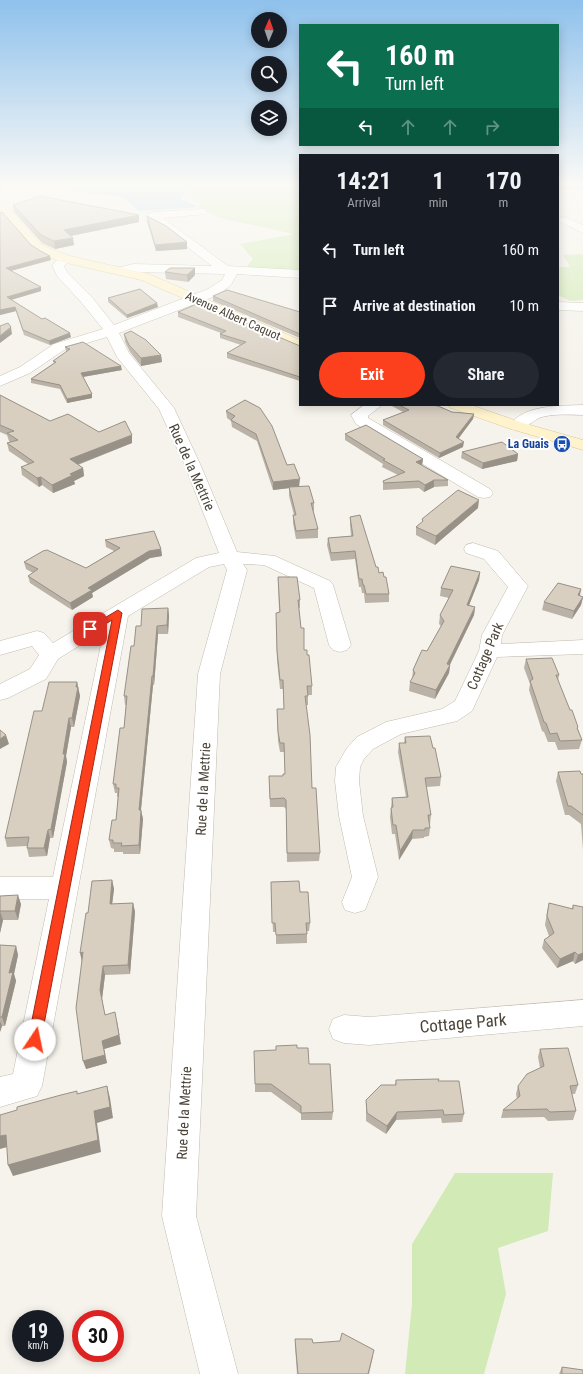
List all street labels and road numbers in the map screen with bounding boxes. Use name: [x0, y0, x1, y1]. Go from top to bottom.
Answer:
street label: Avenue Albert Caquot: [183, 289, 283, 343]
street label: Rue de la Mettrie: [166, 421, 218, 513]
street label: Cottage Park: [464, 619, 507, 692]
street label: Rue de la Mettrie: [193, 742, 213, 836]
street label: Cottage Park: [419, 1009, 508, 1037]
street label: Rue de la Mettrie: [174, 1066, 194, 1160]

